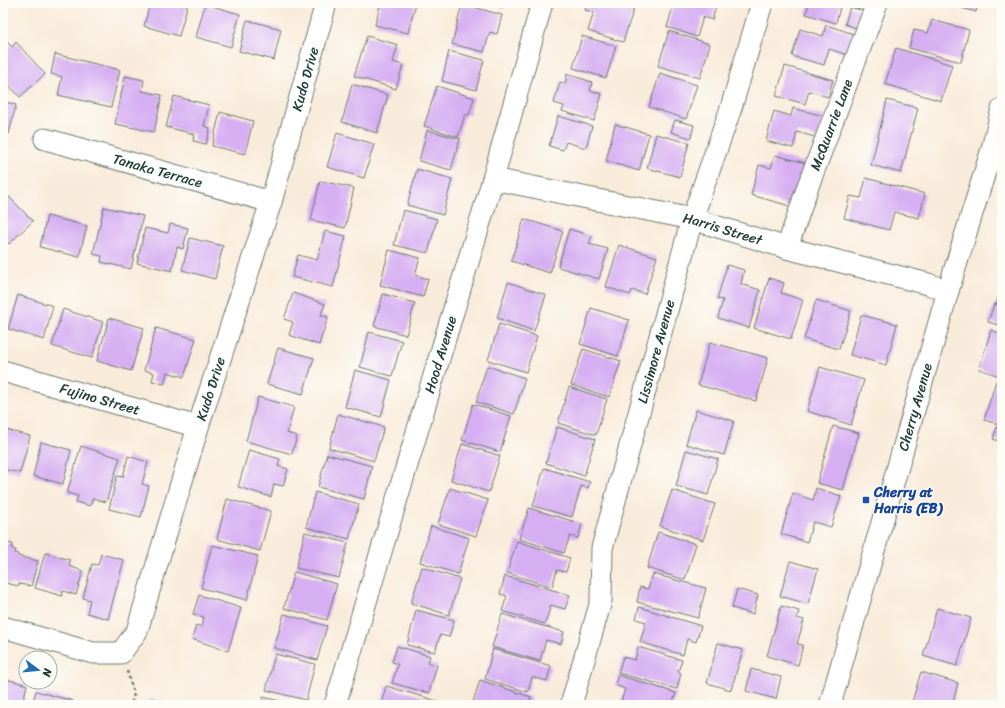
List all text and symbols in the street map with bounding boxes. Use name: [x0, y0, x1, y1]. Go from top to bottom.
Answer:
street label: Kudo Drive: [285, 44, 326, 114]
street label: McQuarrie Lane: [803, 75, 860, 174]
street label: Tanaka Terrace: [110, 146, 206, 195]
street label: Harris Street: [681, 205, 767, 253]
street label: Lissimore Avenue: [630, 297, 682, 406]
street label: Hood Avenue: [417, 313, 464, 397]
street label: Kudo Drive: [189, 354, 233, 424]
street label: Cherry Avenue: [891, 360, 940, 454]
street label: Fujino Street: [57, 376, 143, 423]
place label: Cherry at Harris (EB): [873, 480, 943, 521]
marker: Cherry at Harris (EB): [861, 495, 871, 505]
north arrow: [18, 650, 58, 690]
text: N: [37, 665, 58, 679]

